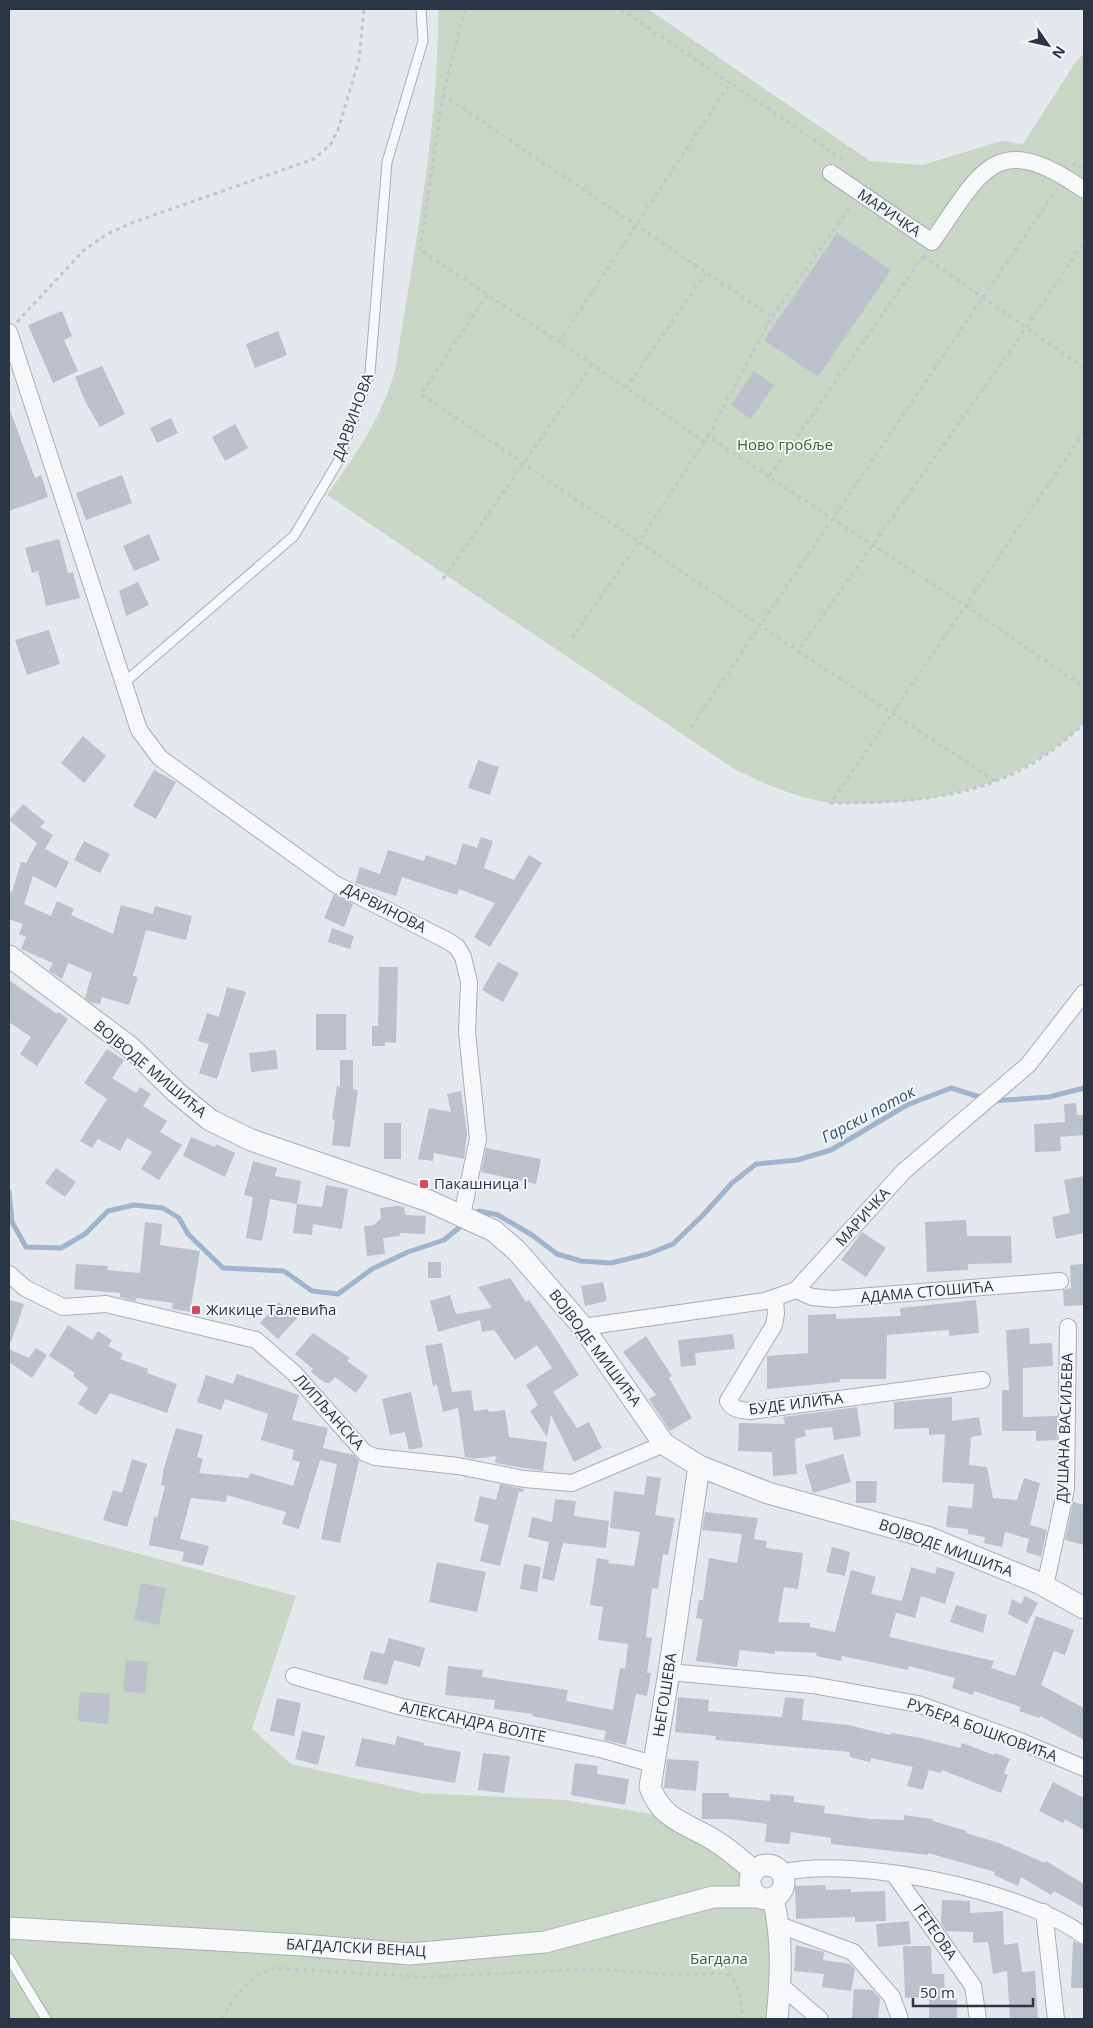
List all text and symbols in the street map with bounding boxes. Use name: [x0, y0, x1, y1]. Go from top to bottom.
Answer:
north arrow: [1023, 20, 1073, 70]
text: N: [1048, 43, 1070, 63]
street label: МАРИЧКА: [854, 184, 926, 241]
street label: ДАРВИНОВА: [327, 370, 377, 463]
park label: Ново гробље: [737, 434, 833, 454]
street label: ДАРВИНОВА: [339, 877, 430, 937]
street label: ВОЈВОДЕ МИШИЋА: [90, 1015, 212, 1122]
water label: Гарски поток: [817, 1079, 920, 1148]
place label: Пакашница I: [434, 1173, 528, 1193]
marker: Пакашница I: [418, 1178, 430, 1190]
street label: МАРИЧКА: [831, 1182, 894, 1250]
street label: АДАМА СТОШИЋА: [860, 1275, 994, 1307]
street label: ВОЈВОДЕ МИШИЋА: [545, 1285, 647, 1410]
place label: Жикице Талевића: [206, 1299, 336, 1319]
marker: Жикице Талевића: [190, 1304, 202, 1316]
street label: ДУШАНА ВАСИЉЕВА: [1051, 1352, 1077, 1504]
street label: ЛИПЉАНСКА: [290, 1369, 369, 1454]
street label: БУДЕ ИЛИЋА: [748, 1387, 845, 1419]
street label: ВОЈВОДЕ МИШИЋА: [876, 1513, 1017, 1581]
street label: ЊЕГОШЕВА: [647, 1651, 681, 1738]
street label: РУЂЕРА БОШКОВИЋА: [904, 1693, 1061, 1766]
street label: АЛЕКСАНДРА ВОЛТЕ: [398, 1696, 548, 1746]
street label: ГЕТЕОВА: [909, 1900, 963, 1964]
street label: БАГДАЛСКИ ВЕНАЦ: [285, 1933, 427, 1961]
park label: Багдала: [690, 1948, 748, 1968]
scale bar: [913, 1976, 1033, 2008]
text: 50 m: [920, 1982, 955, 2002]

